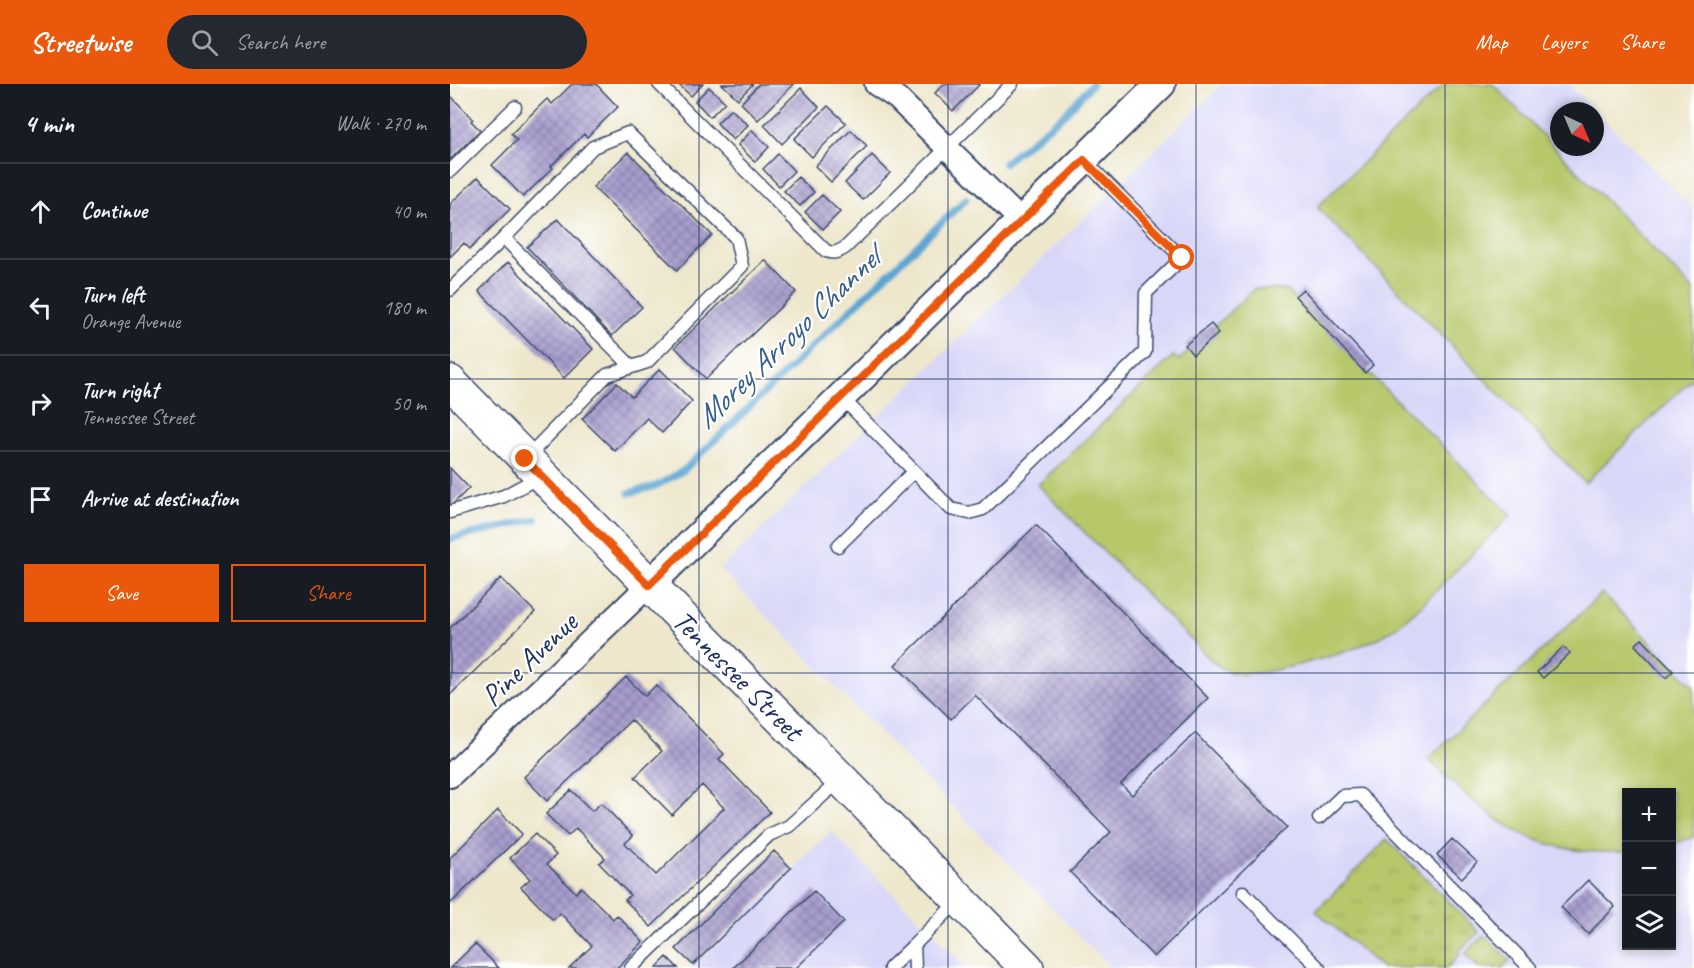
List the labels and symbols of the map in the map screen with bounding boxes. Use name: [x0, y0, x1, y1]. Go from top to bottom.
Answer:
north arrow: [1550, 102, 1604, 156]
water label: Morey Arroyo Channel: [686, 232, 896, 437]
route start: [1168, 244, 1194, 270]
route end: [511, 445, 537, 471]
street label: Pine Avenue: [473, 602, 587, 714]
street label: Tennessee Street: [665, 602, 814, 751]

